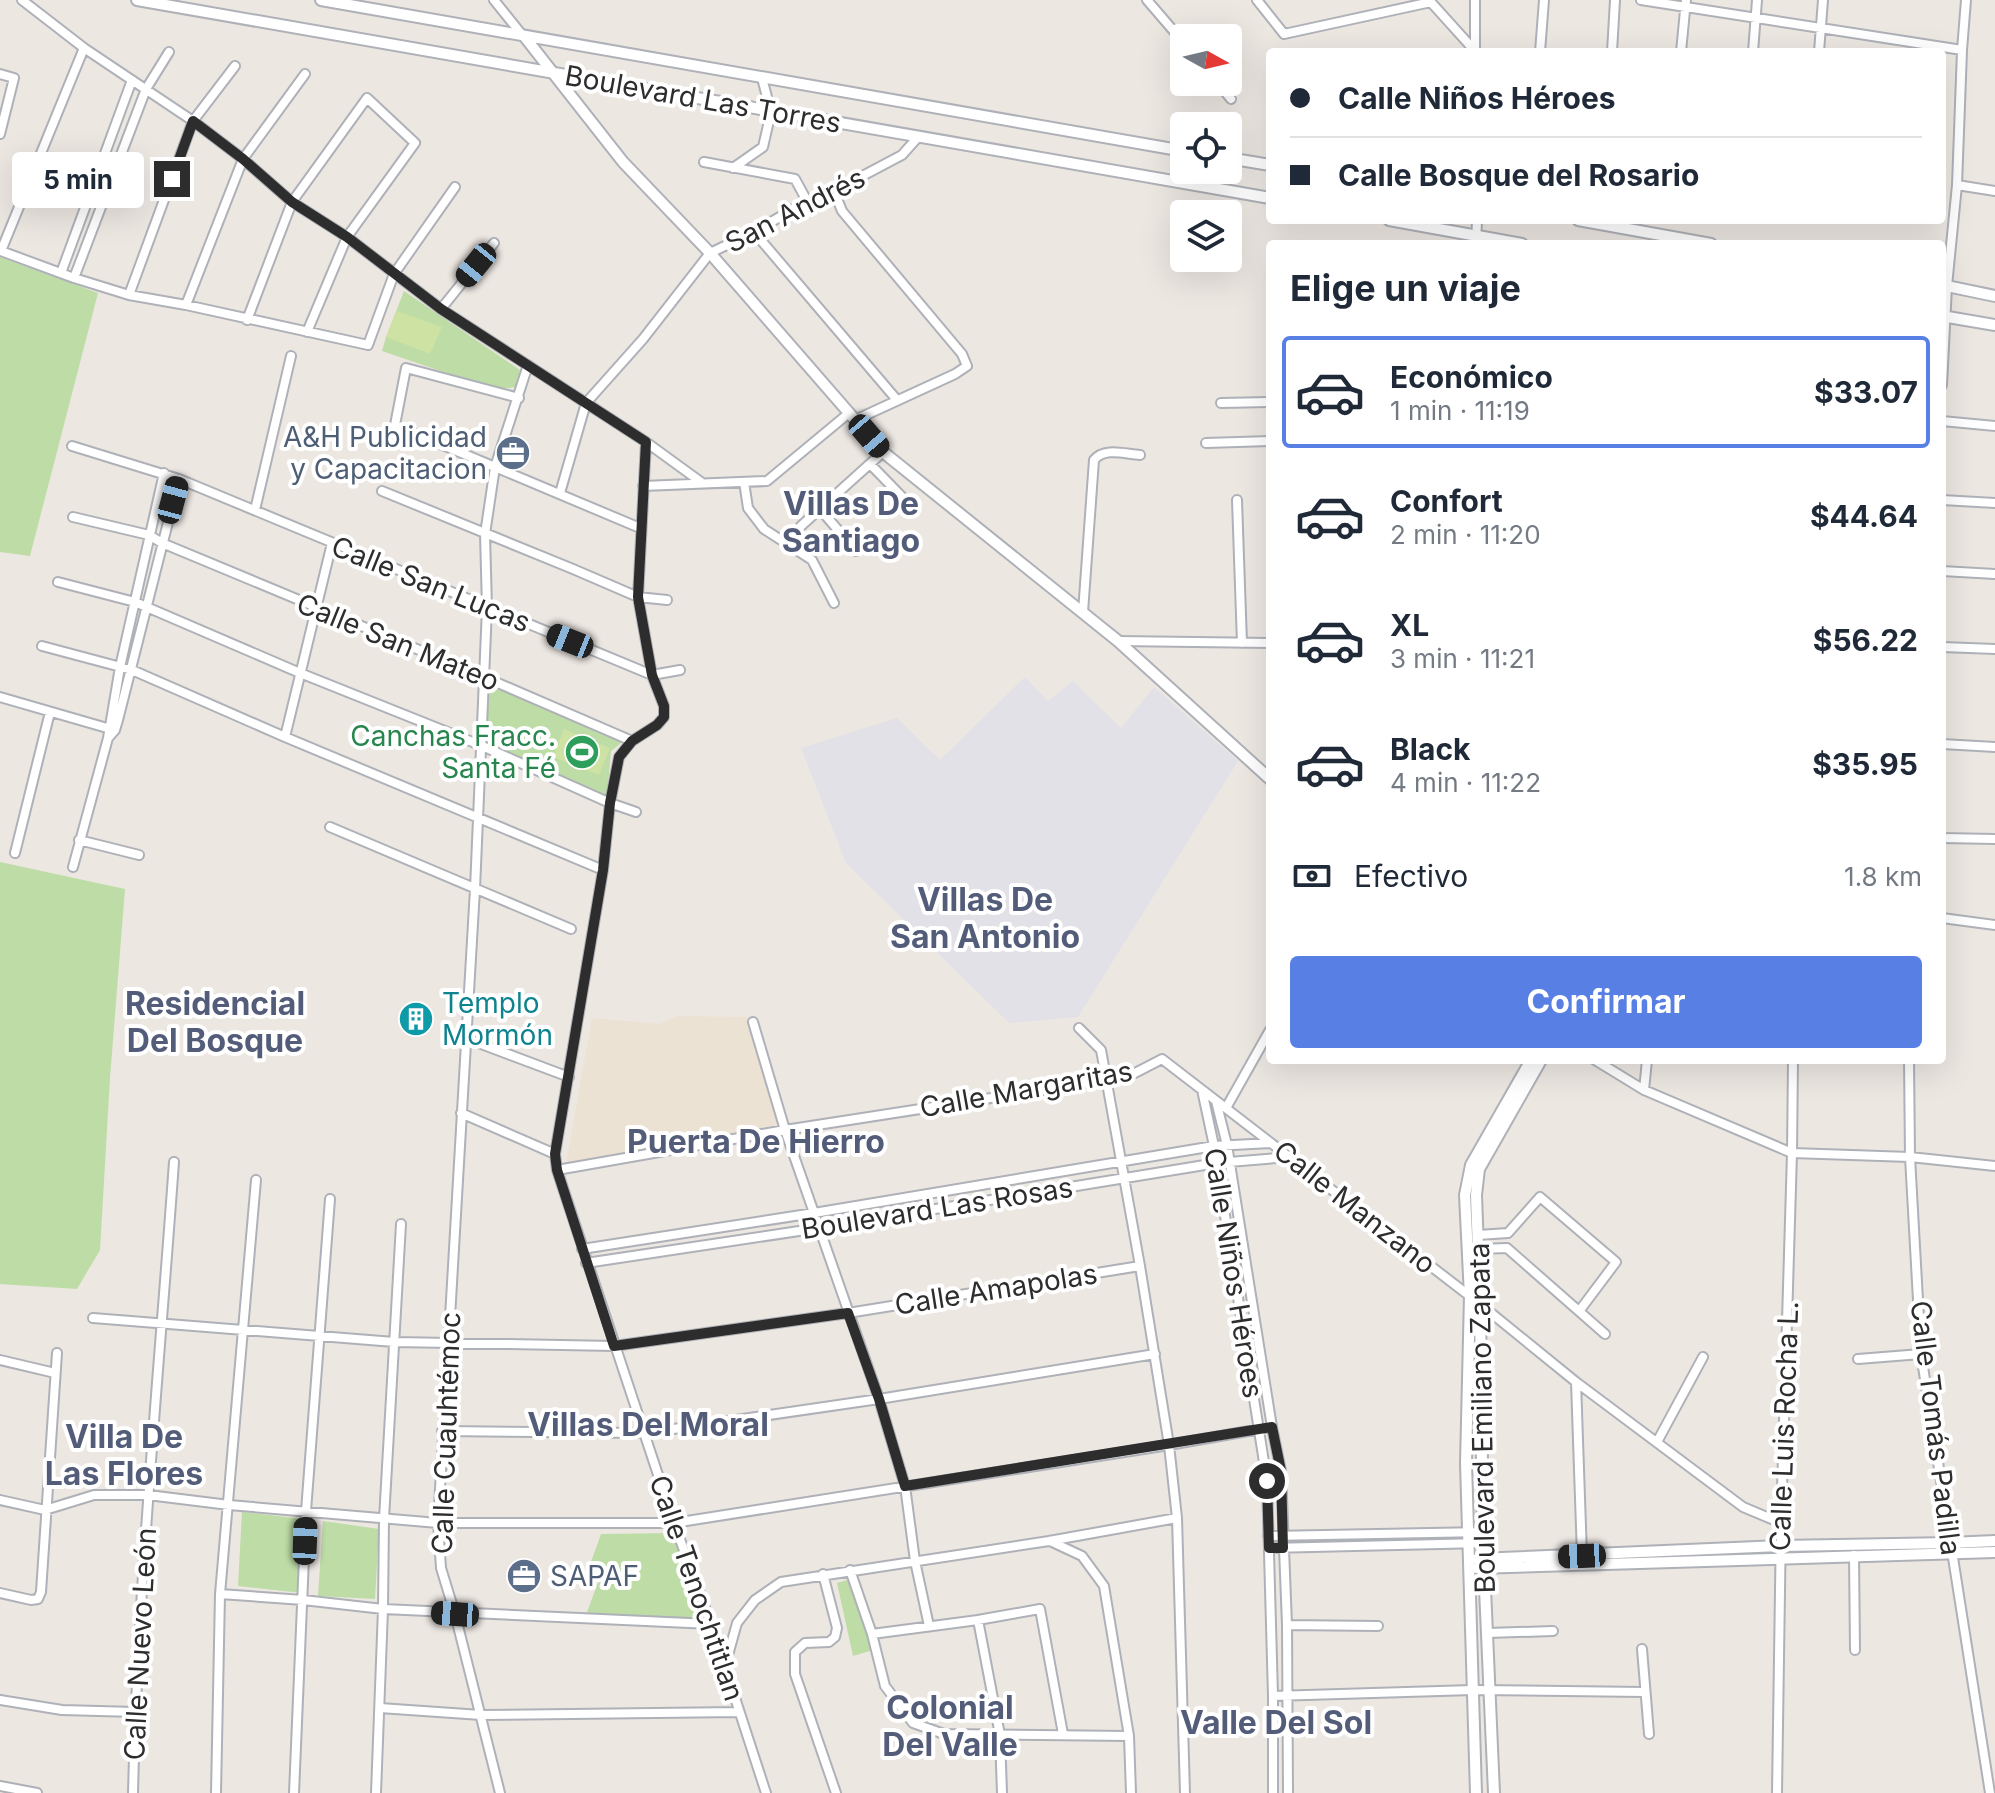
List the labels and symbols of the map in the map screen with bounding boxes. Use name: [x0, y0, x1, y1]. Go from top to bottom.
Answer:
north arrow: [1170, 24, 1242, 96]
street label: Boulevard Las Torres: [562, 58, 844, 140]
callout: 5 min: [12, 151, 144, 207]
street label: San Andrés: [719, 160, 871, 260]
route end: [154, 161, 190, 197]
car: [452, 239, 500, 291]
car: [844, 410, 894, 462]
place label: A&H Publicidad y Capacitacion: [283, 420, 487, 486]
office icon: A&H Publicidad y Capacitacion: [494, 434, 532, 472]
car: [155, 474, 191, 526]
district label: Villas De Santiago: [782, 484, 920, 560]
street label: Calle San Lucas: [327, 529, 535, 639]
street label: Calle San Mateo: [292, 586, 504, 698]
car: [543, 621, 597, 661]
place label: Canchas Fracc. Santa Fé: [350, 719, 556, 785]
sports icon: Canchas Fracc. Santa Fé: [563, 733, 601, 771]
district label: Villas De San Antonio: [890, 880, 1080, 956]
district label: Residencial Del Bosque: [125, 984, 305, 1060]
place label: Templo Mormón: [442, 986, 553, 1052]
building icon: Templo Mormón: [397, 1000, 435, 1038]
street label: Calle Margaritas: [917, 1054, 1135, 1124]
district label: Puerta De Hierro: [627, 1122, 885, 1161]
street label: Calle Manzano: [1267, 1133, 1443, 1281]
street label: Calle Niños Héroes: [1197, 1145, 1271, 1401]
street label: Boulevard Las Rosas: [799, 1170, 1075, 1246]
street label: Boulevard Emiliano Zapata: [1462, 1242, 1502, 1594]
street label: Calle Amapolas: [892, 1256, 1100, 1322]
street label: Calle Tomás Padilla: [1904, 1299, 1968, 1557]
street label: Calle Luis Rocha L.: [1763, 1300, 1805, 1552]
street label: Calle Cuauhtémoc: [425, 1311, 467, 1555]
district label: Villas Del Moral: [527, 1405, 769, 1444]
district label: Villa De Las Flores: [45, 1417, 203, 1493]
route start: [1249, 1463, 1285, 1499]
street label: Calle Tenochtitlan: [642, 1471, 752, 1705]
car: [292, 1517, 318, 1565]
street label: Calle Nuevo León: [117, 1527, 163, 1761]
car: [1558, 1543, 1606, 1569]
office icon: SAPAF: [505, 1557, 543, 1595]
place label: SAPAF: [550, 1559, 639, 1593]
car: [430, 1600, 480, 1628]
district label: Colonial Del Valle: [882, 1688, 1018, 1764]
district label: Valle Del Sol: [1180, 1703, 1372, 1742]

